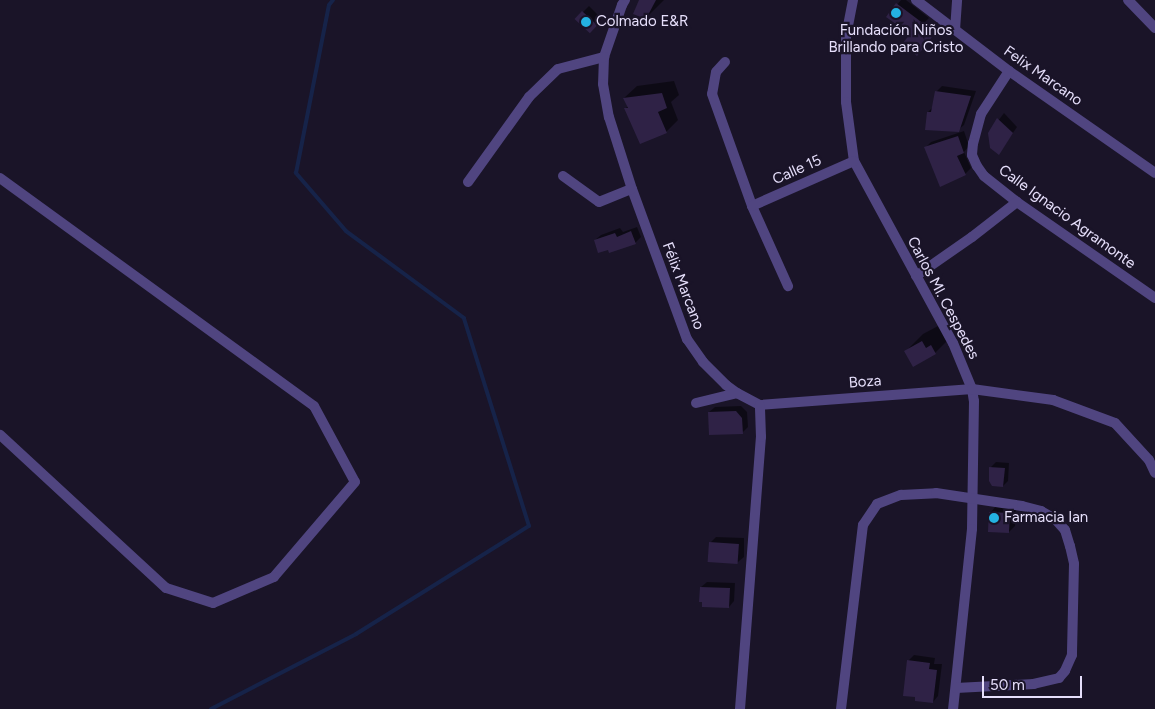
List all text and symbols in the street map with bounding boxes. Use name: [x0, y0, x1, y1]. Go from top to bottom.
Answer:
marker: Fundación Niños Brillando para Cristo: [890, 7, 902, 19]
place label: Colmado E&R: [596, 13, 688, 31]
marker: Colmado E&R: [580, 16, 592, 28]
place label: Fundación Niños Brillando para Cristo: [828, 21, 964, 56]
street label: Felix Marcano: [1000, 42, 1086, 110]
street label: Calle 15: [770, 151, 824, 189]
street label: Calle Ignacio Agramonte: [995, 161, 1139, 273]
street label: Carlos Ml. Cespedes: [903, 234, 983, 362]
street label: Félix Marcano: [658, 240, 708, 332]
street label: Boza: [848, 372, 882, 392]
place label: Farmacia Ian: [1004, 509, 1088, 527]
marker: Farmacia Ian: [988, 512, 1000, 524]
scale bar: [985, 666, 1085, 698]
text: 50 m: [990, 676, 1025, 694]

